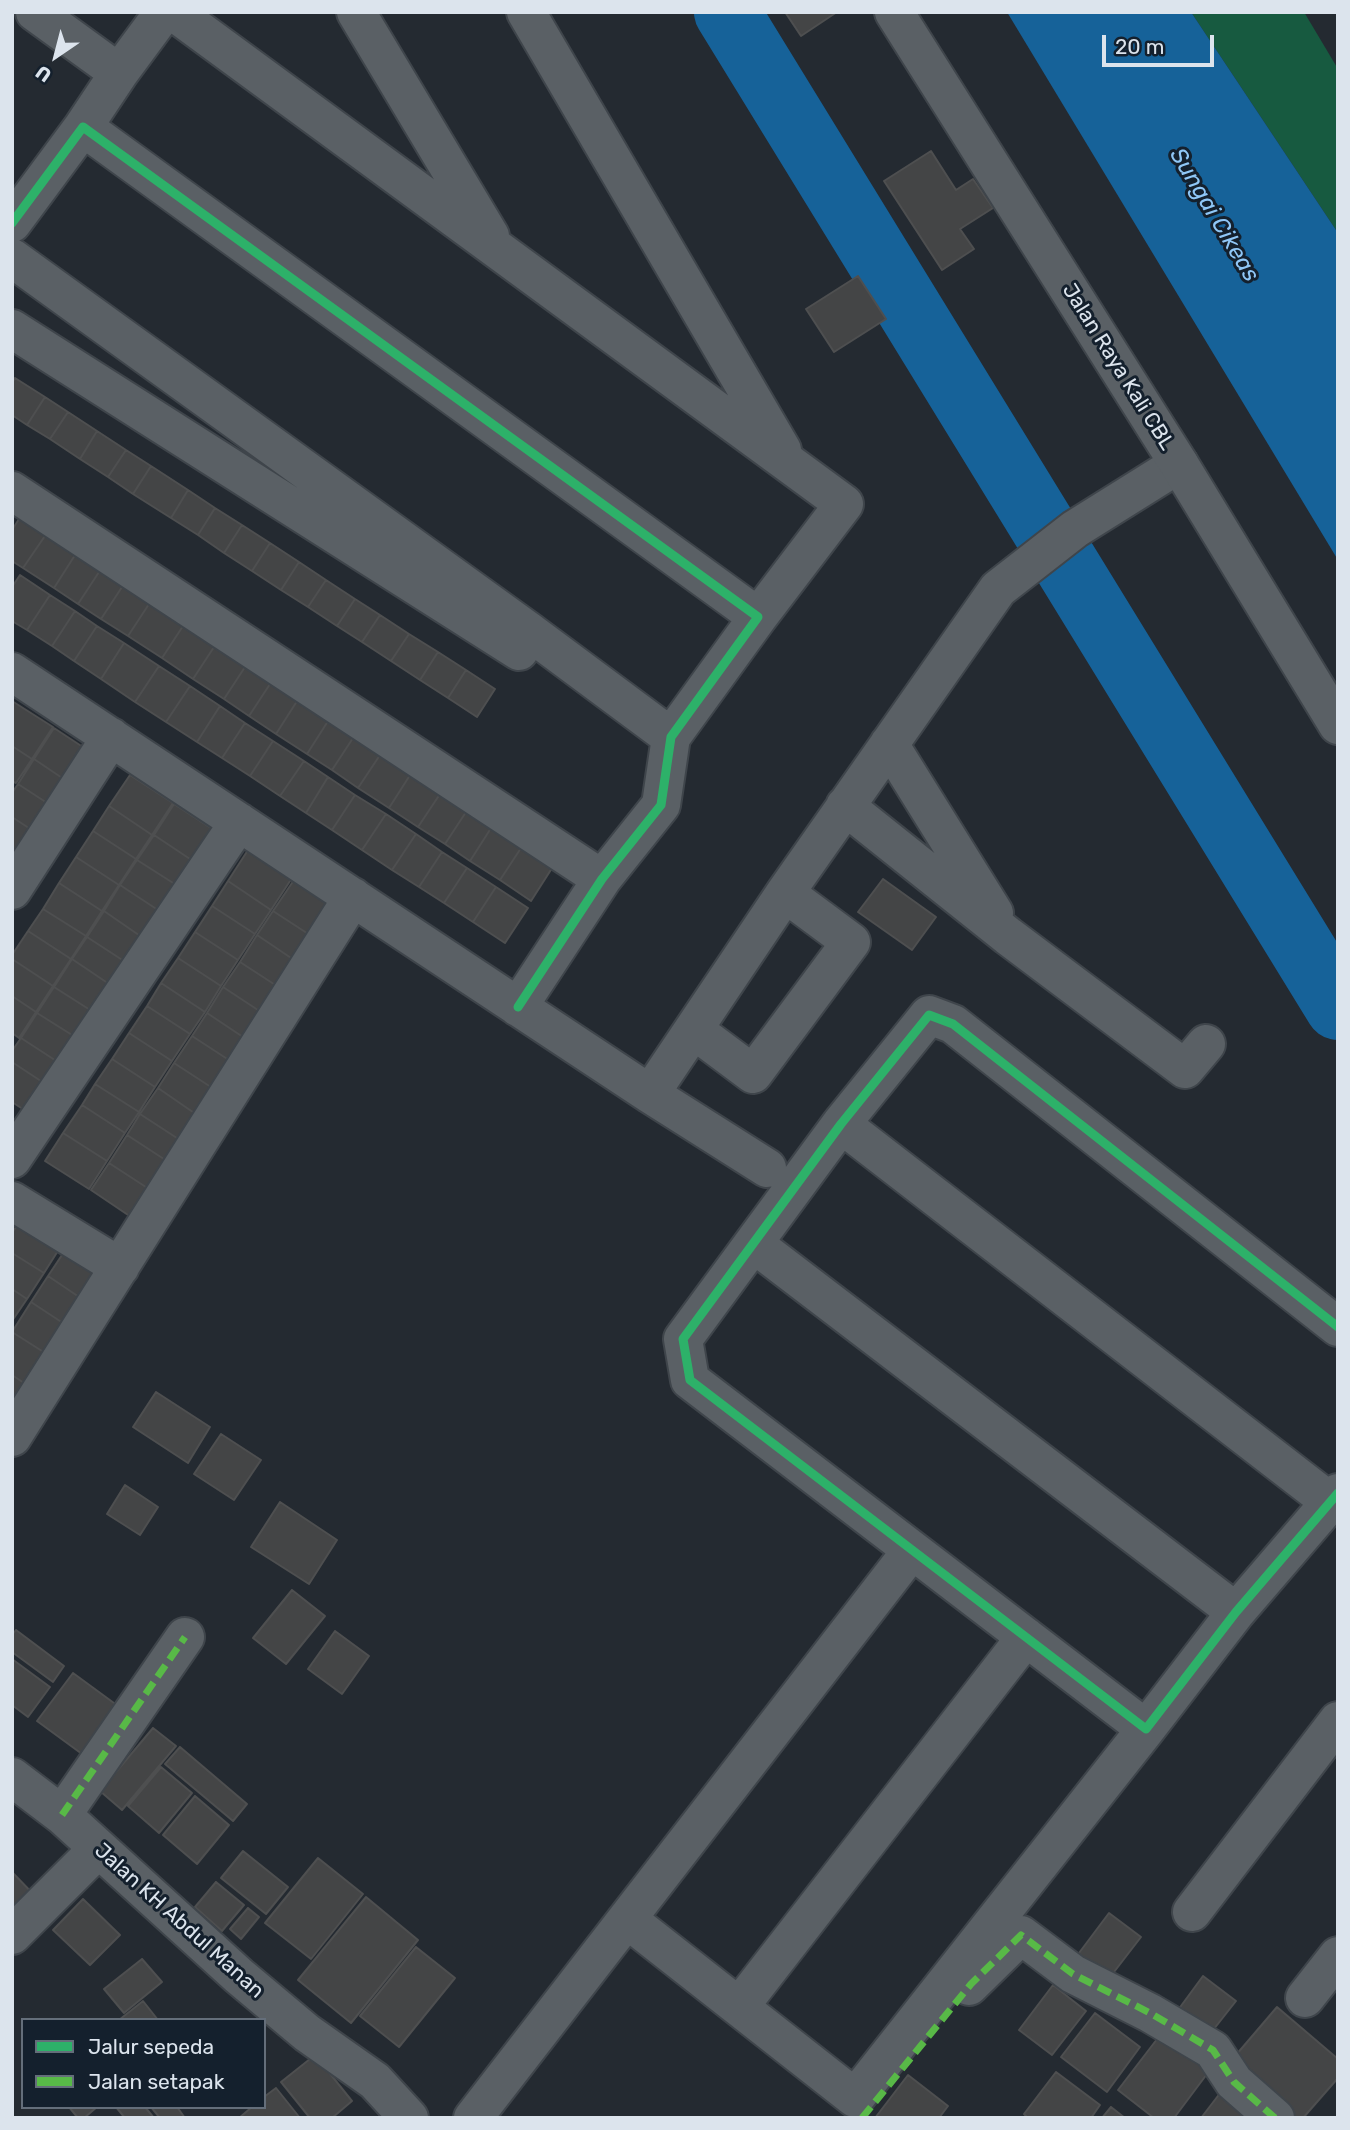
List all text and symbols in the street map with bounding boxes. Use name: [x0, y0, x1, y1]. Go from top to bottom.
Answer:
north arrow: [21, 21, 91, 91]
scale bar: [1105, 21, 1217, 65]
text: 20 m: [1115, 34, 1164, 59]
text: U: [31, 60, 56, 87]
water label: Sungai Cikeas: [1163, 143, 1265, 287]
street label: Jalan Raya Kali CBL: [1057, 279, 1179, 455]
street label: Jalan KH Abdul Manan: [89, 1838, 269, 2004]
legend: [21, 2018, 266, 2109]
text: Jalur sepeda: [88, 2034, 214, 2059]
text: Jalan setapak: [88, 2069, 225, 2094]

